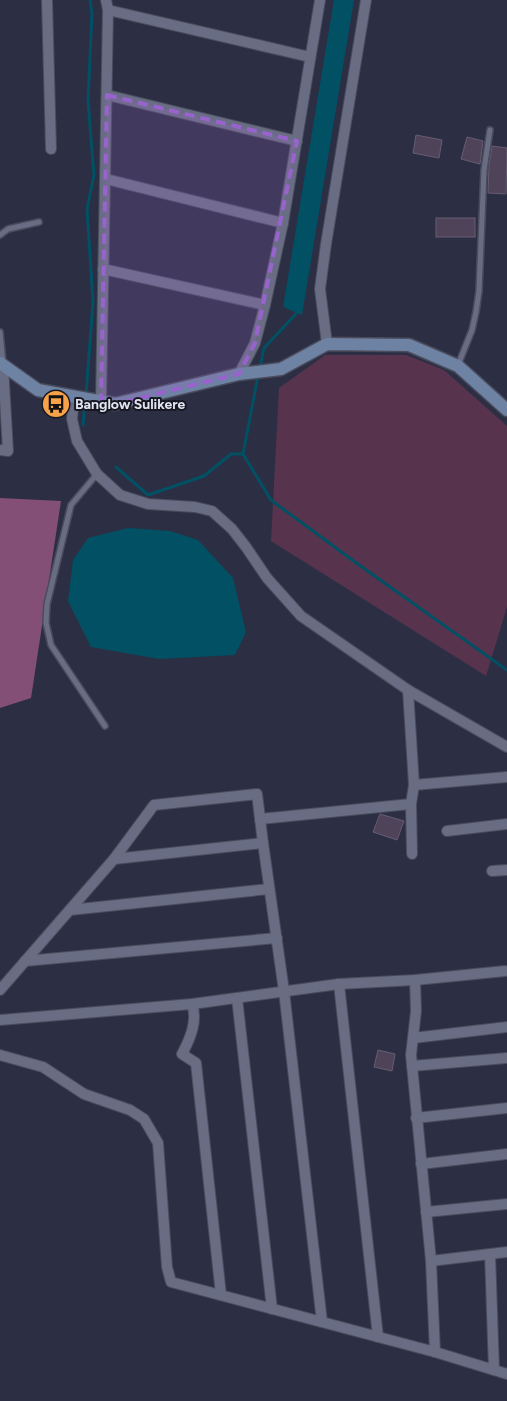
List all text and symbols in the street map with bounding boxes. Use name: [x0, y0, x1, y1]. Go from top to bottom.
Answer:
bus stop icon: Banglow Sulikere: [41, 389, 71, 419]
place label: Banglow Sulikere: [75, 396, 185, 413]

